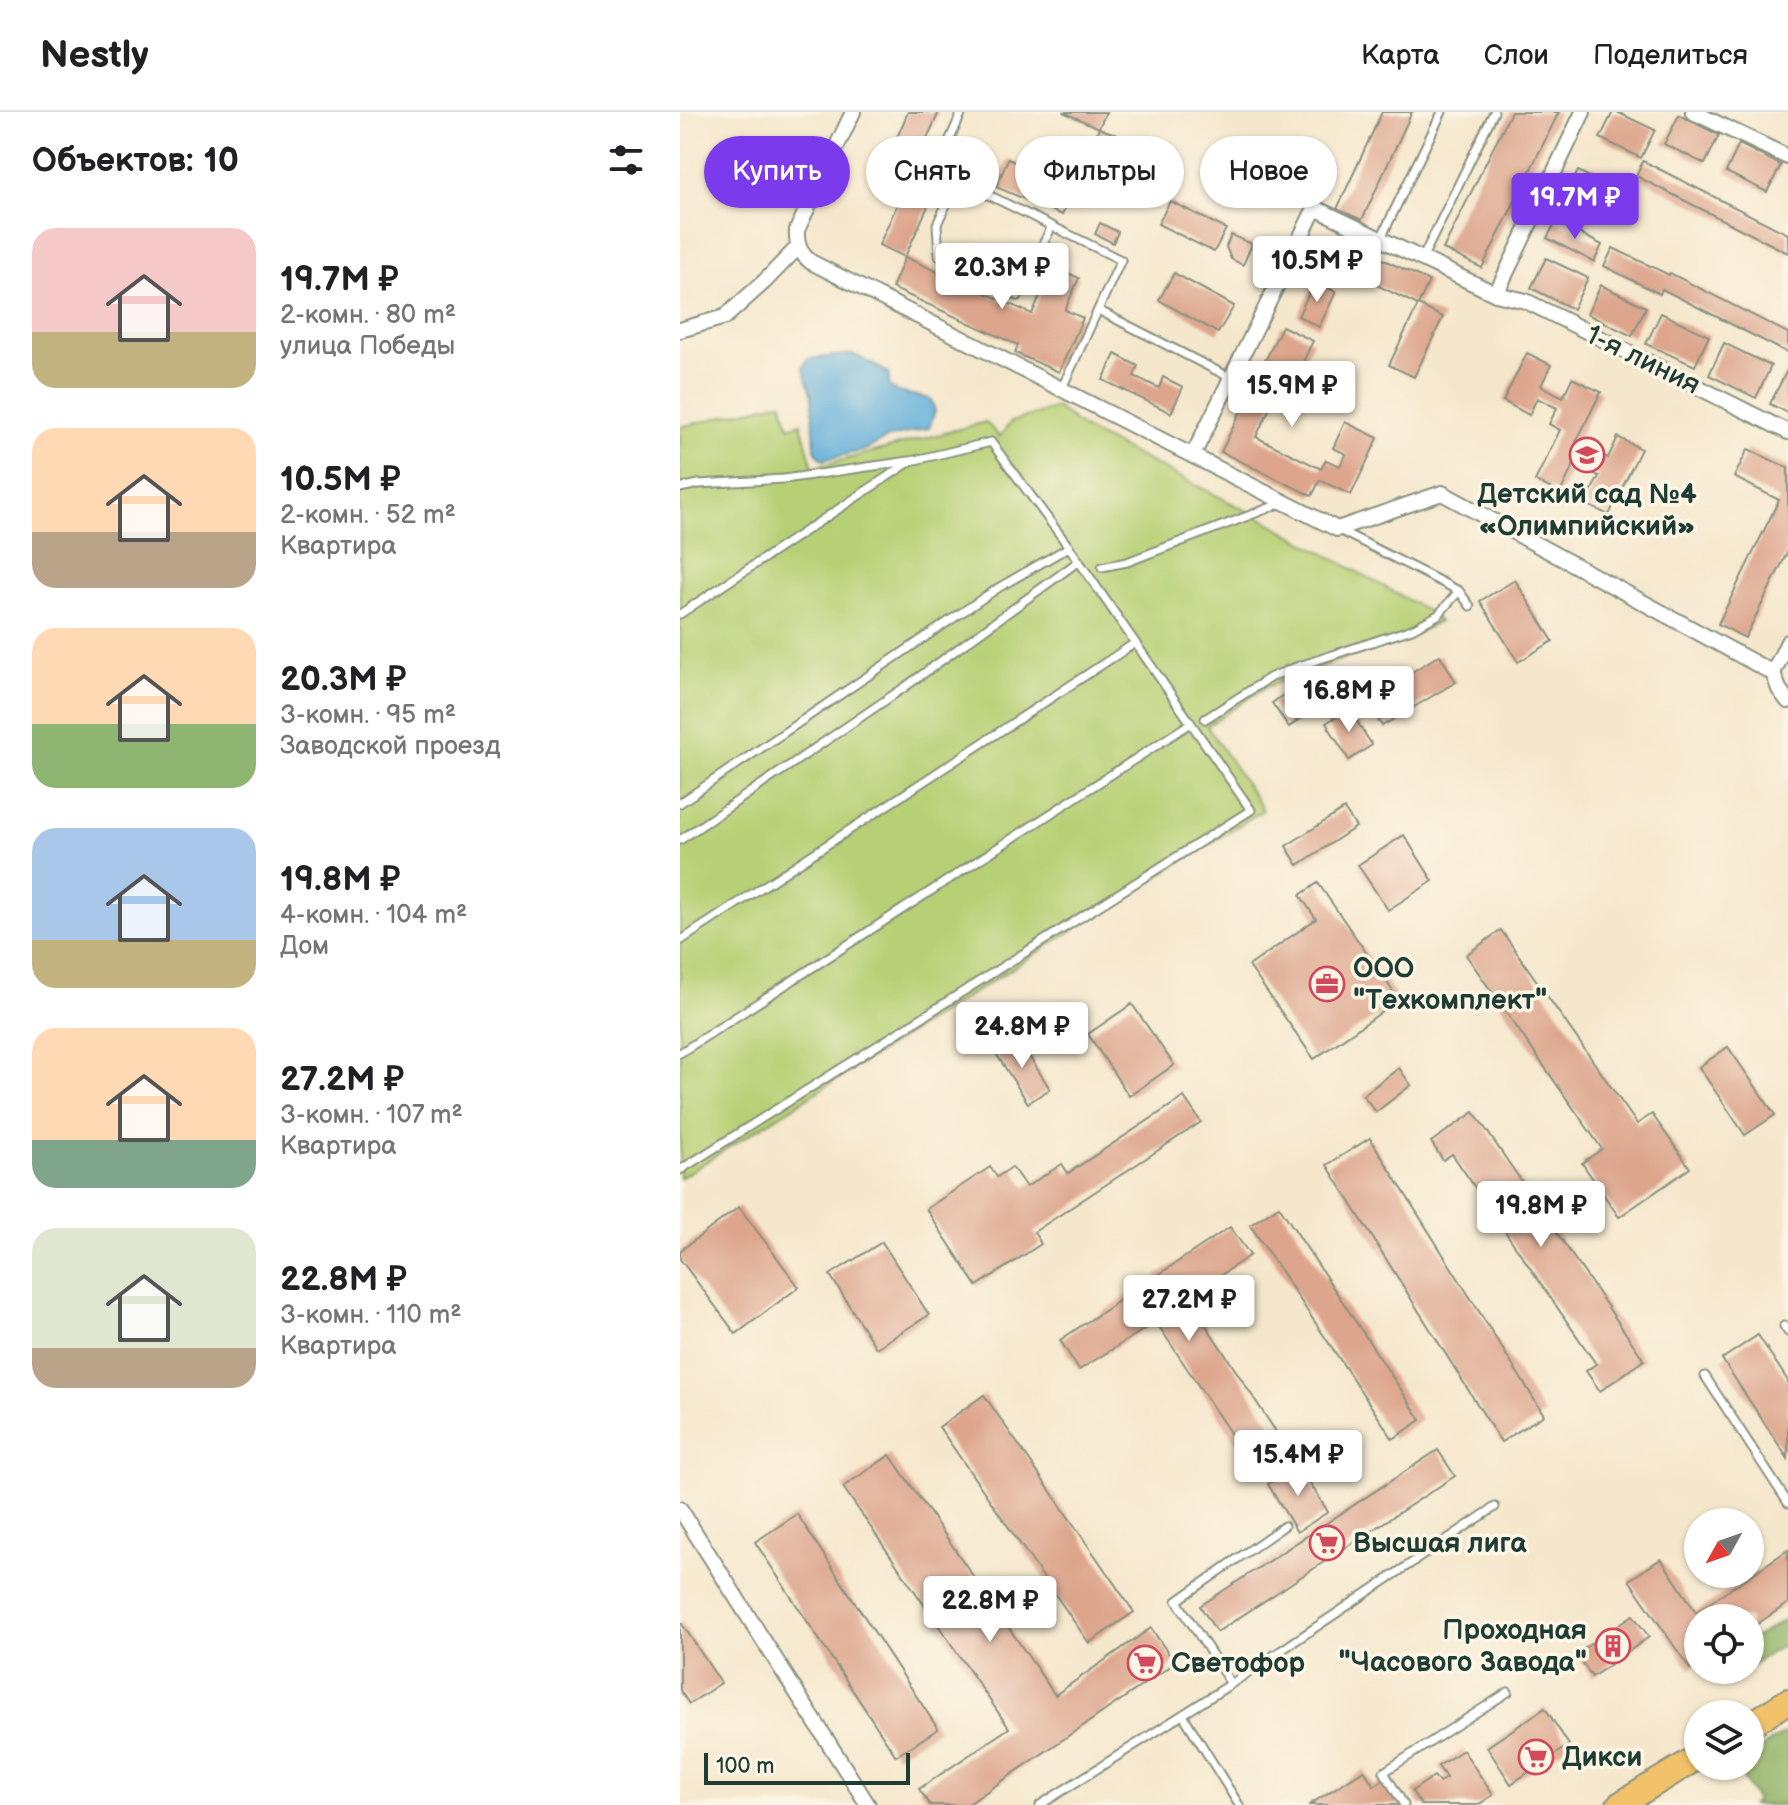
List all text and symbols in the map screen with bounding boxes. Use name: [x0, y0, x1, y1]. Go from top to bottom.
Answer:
text: Nestly: [40, 33, 149, 78]
text: Карта: [1361, 39, 1440, 72]
text: Слои: [1484, 39, 1549, 72]
text: Поделиться: [1593, 39, 1748, 72]
chip: Купить: [704, 136, 850, 208]
chip: Снять: [866, 136, 999, 208]
chip: Фильтры: [1015, 136, 1184, 208]
chip: Новое: [1200, 136, 1337, 208]
icon: filters: [604, 138, 648, 182]
text: Объектов: 10: [32, 140, 239, 181]
pin: 19.7M ₽: [1501, 173, 1649, 241]
text: 19.7M ₽: [1530, 183, 1620, 214]
pin: 10.5M ₽: [1243, 236, 1391, 304]
pin: 20.3M ₽: [928, 243, 1076, 311]
text: 10.5M ₽: [1271, 246, 1363, 277]
text: 20.3M ₽: [954, 253, 1050, 284]
text: 19.7M ₽: [280, 259, 399, 300]
icon: home: [96, 260, 192, 356]
text: 2-комн. · 80 m²: [280, 300, 456, 331]
street label: 1-я линия: [1581, 318, 1705, 402]
text: улица Победы: [280, 331, 455, 362]
pin: 15.9M ₽: [1218, 361, 1366, 429]
text: 15.9M ₽: [1246, 371, 1338, 402]
school or university icon: Детский сад №4 «Олимпийский»: [1568, 436, 1606, 474]
text: 10.5M ₽: [280, 459, 401, 500]
icon: home: [96, 460, 192, 556]
place label: Детский сад №4 «Олимпийский»: [1477, 478, 1697, 543]
text: 2-комн. · 52 m²: [280, 500, 456, 531]
text: Квартира: [280, 531, 397, 562]
text: 20.3M ₽: [280, 659, 407, 700]
icon: home: [96, 660, 192, 756]
pin: 16.8M ₽: [1275, 666, 1423, 734]
text: 16.8M ₽: [1303, 676, 1395, 707]
text: 3-комн. · 95 m²: [280, 700, 456, 731]
text: Заводской проезд: [280, 731, 501, 762]
text: 19.8M ₽: [280, 859, 400, 900]
icon: home: [96, 860, 192, 956]
text: 4-комн. · 104 m²: [280, 900, 467, 931]
text: Дом: [280, 931, 329, 962]
place label: ООО "Техкомплект": [1353, 952, 1547, 1017]
office icon: ООО "Техкомплект": [1308, 965, 1346, 1003]
pin: 24.8M ₽: [948, 1002, 1096, 1070]
text: 24.8M ₽: [974, 1012, 1070, 1043]
text: 27.2M ₽: [280, 1059, 404, 1100]
icon: home: [96, 1060, 192, 1156]
text: 3-комн. · 107 m²: [280, 1100, 463, 1131]
text: Квартира: [280, 1131, 397, 1162]
pin: 19.8M ₽: [1467, 1181, 1615, 1249]
text: 19.8M ₽: [1495, 1191, 1587, 1222]
text: 22.8M ₽: [280, 1259, 407, 1300]
icon: home: [96, 1260, 192, 1356]
pin: 27.2M ₽: [1115, 1275, 1263, 1343]
text: 27.2M ₽: [1141, 1285, 1237, 1316]
text: 3-комн. · 110 m²: [280, 1300, 462, 1331]
text: Квартира: [280, 1331, 397, 1362]
pin: 15.4M ₽: [1224, 1430, 1372, 1498]
text: 15.4M ₽: [1252, 1440, 1344, 1471]
north arrow: [1684, 1508, 1764, 1588]
map controls: [1684, 1508, 1764, 1780]
supermarket icon: Высшая лига: [1308, 1524, 1346, 1562]
place label: Высшая лига: [1353, 1527, 1527, 1560]
pin: 22.8M ₽: [916, 1576, 1064, 1644]
text: 22.8M ₽: [941, 1586, 1039, 1617]
button: locate: [1684, 1604, 1764, 1684]
place label: Проходная "Часового 3авода": [1339, 1614, 1587, 1679]
building icon: Проходная "Часового 3авода": [1594, 1627, 1632, 1665]
supermarket icon: Светофор: [1126, 1644, 1164, 1682]
place label: Светофор: [1171, 1647, 1306, 1680]
button: layers: [1684, 1700, 1764, 1780]
supermarket icon: Дикси: [1517, 1738, 1555, 1776]
place label: Дикси: [1562, 1741, 1642, 1774]
scale bar: [704, 1749, 910, 1785]
text: 100 m: [716, 1753, 775, 1780]

